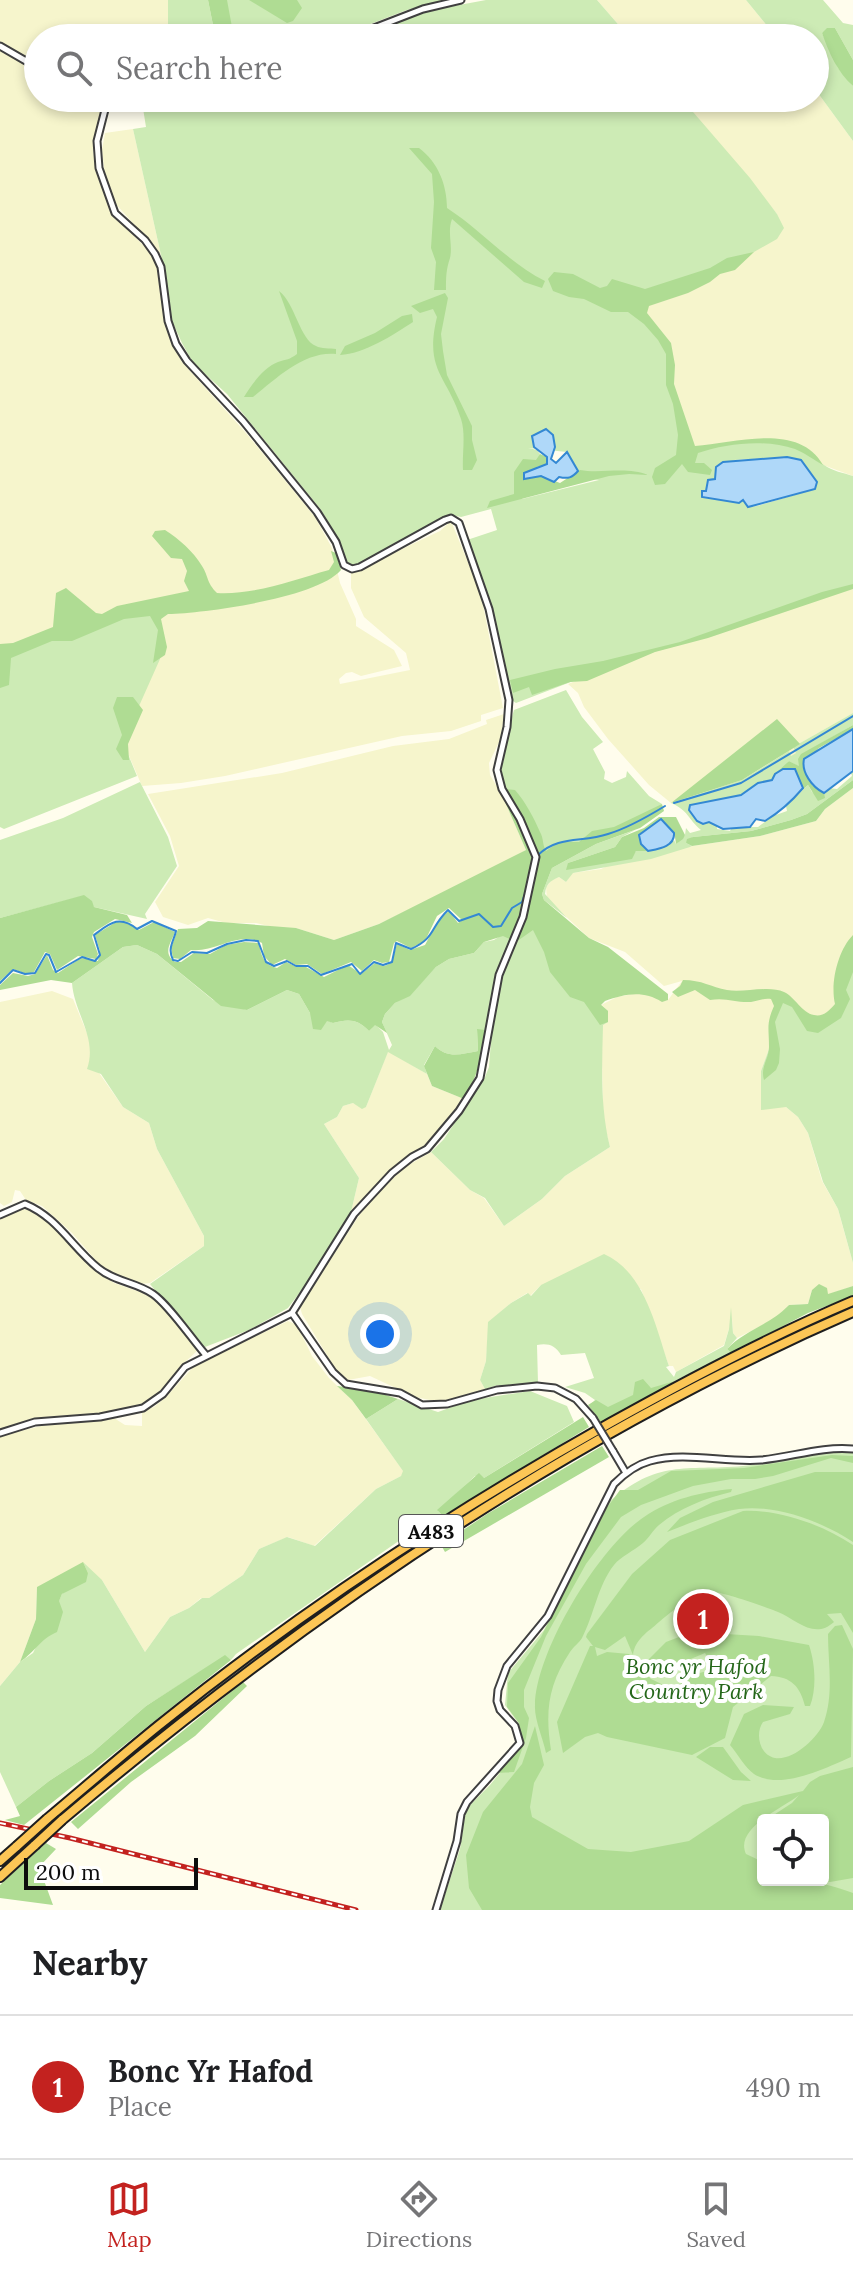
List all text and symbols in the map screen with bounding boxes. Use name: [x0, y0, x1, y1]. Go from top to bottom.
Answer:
search box: [24, 24, 829, 112]
icon: search: [52, 46, 96, 90]
text: Search here: [116, 49, 283, 87]
your location: [360, 1314, 400, 1354]
road number: A483: [399, 1515, 463, 1547]
pin: 1: [677, 1589, 729, 1649]
park label: Bonc yr Hafod Country Park: [625, 1652, 767, 1705]
map controls: [757, 1814, 829, 1886]
button: locate: [757, 1814, 829, 1886]
scale bar: [24, 1854, 198, 1890]
text: 200 m: [36, 1858, 101, 1886]
text: Nearby: [32, 1941, 148, 1984]
text: Bonc Yr Hafod: [108, 2052, 313, 2090]
text: 1: [53, 2071, 63, 2104]
text: 490 m: [746, 2071, 821, 2104]
text: Place: [108, 2090, 172, 2123]
tab: Map: [107, 2177, 152, 2253]
tab: Directions: [366, 2177, 472, 2253]
tab: Saved: [686, 2177, 746, 2253]

